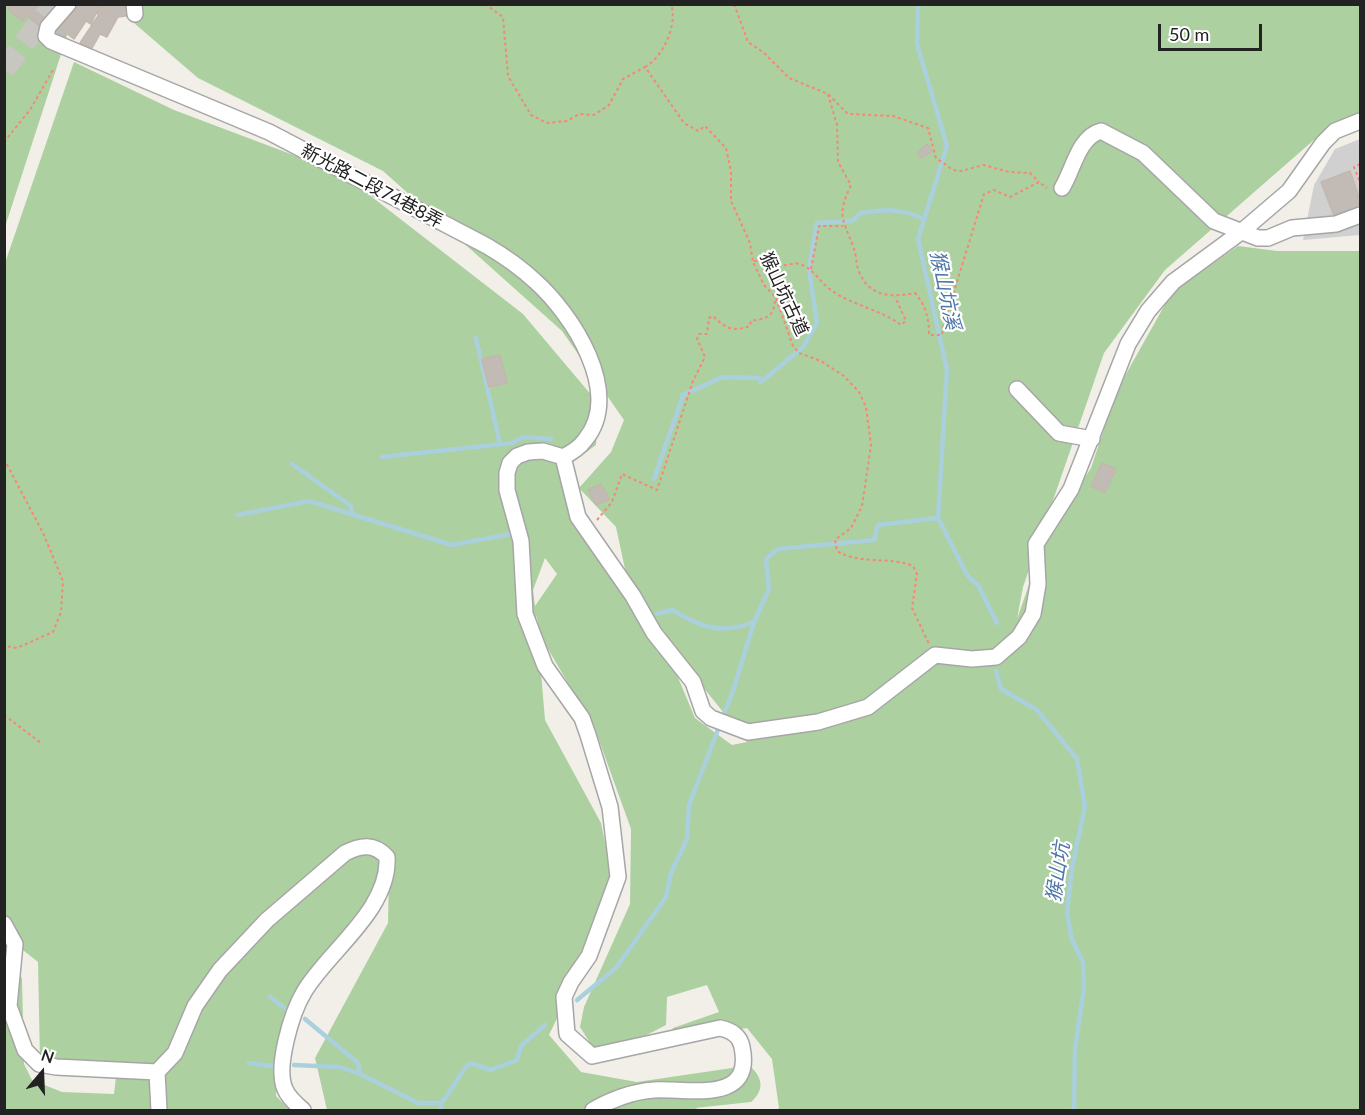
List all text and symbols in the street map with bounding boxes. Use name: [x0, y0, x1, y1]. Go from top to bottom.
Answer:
scale bar: [1161, 12, 1264, 50]
text: 50 m: [1169, 23, 1209, 45]
street label: 新光路二段74巷8弄: [297, 140, 447, 232]
water label: 猴山坑溪: [925, 248, 965, 332]
street label: 猴山坑古道: [755, 249, 813, 339]
water label: 猴山坑: [1041, 840, 1075, 904]
north arrow: [12, 1043, 72, 1103]
text: N: [39, 1045, 57, 1066]

